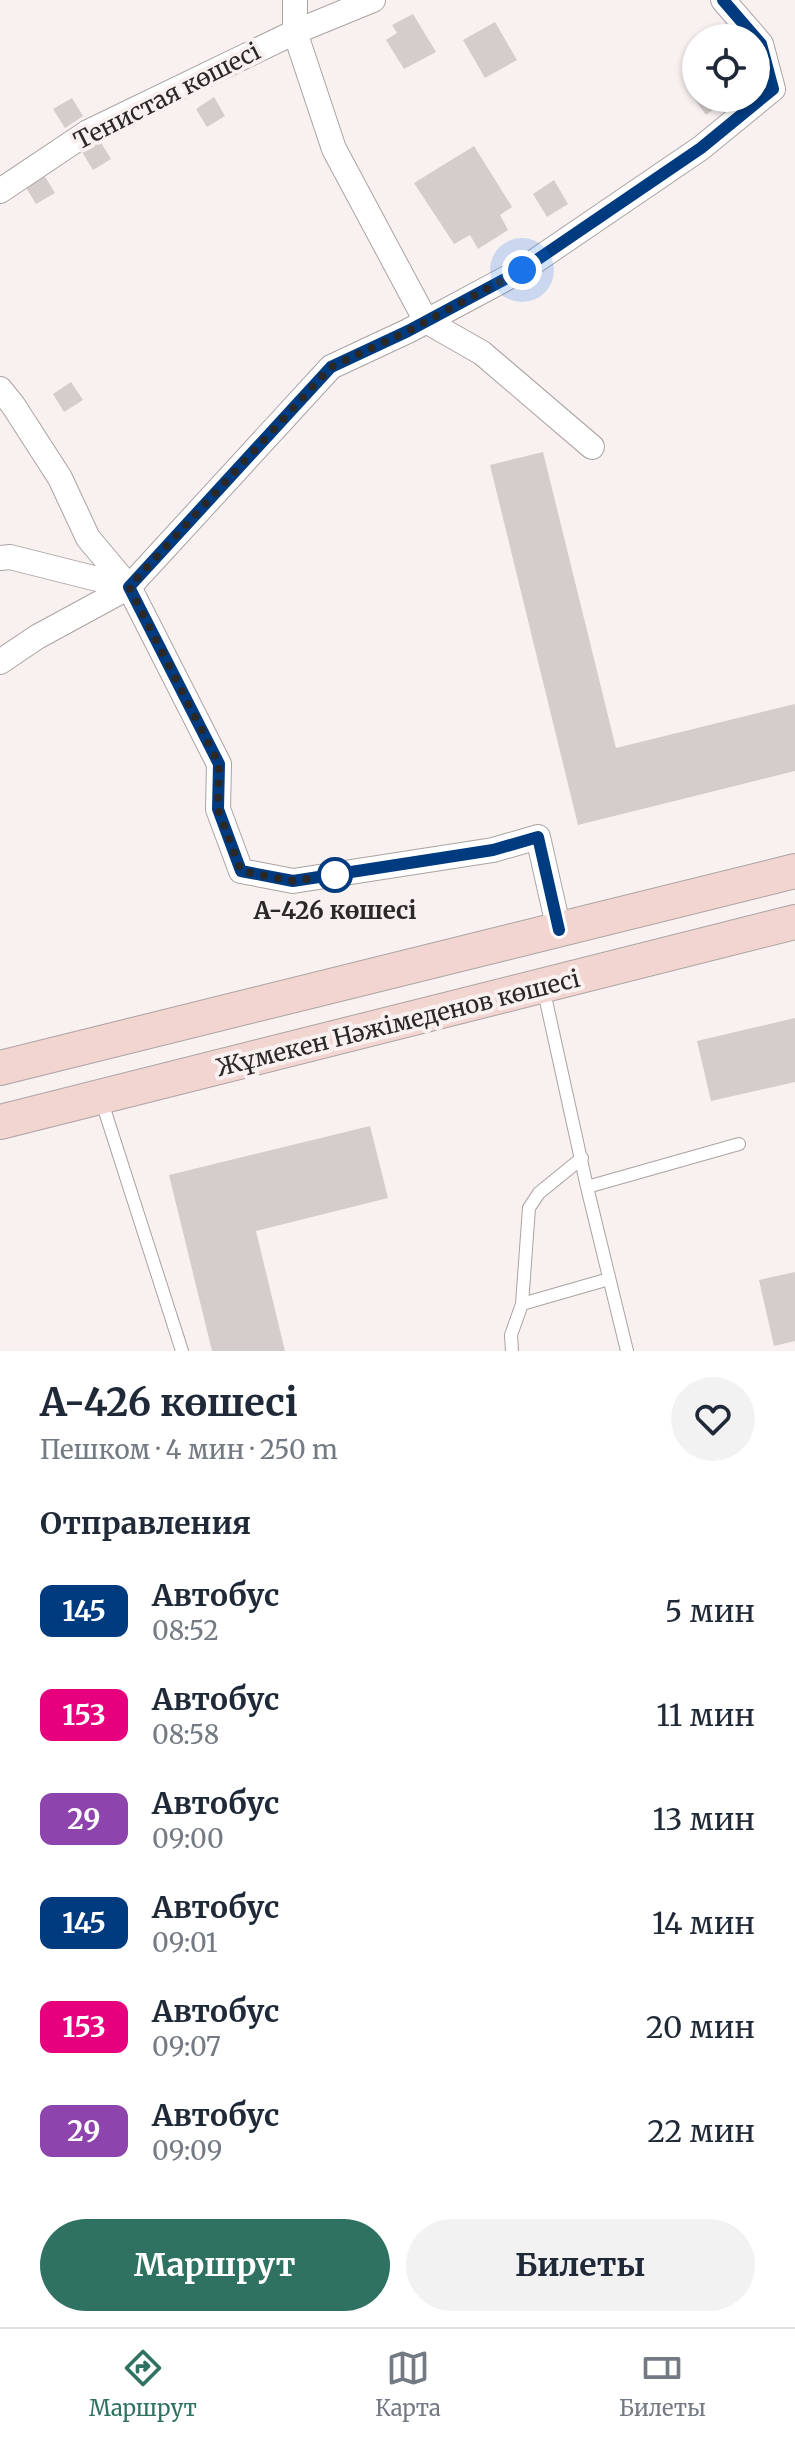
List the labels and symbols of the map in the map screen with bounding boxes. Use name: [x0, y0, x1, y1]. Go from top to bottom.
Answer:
street label: Тенистая көшесі: [69, 36, 266, 156]
your location: [502, 250, 542, 290]
marker: А-426 көшесі: [318, 858, 352, 892]
place label: А-426 көшесі: [253, 895, 416, 926]
street label: Жұмекен Нәжімеденов көшесі: [213, 963, 583, 1083]

